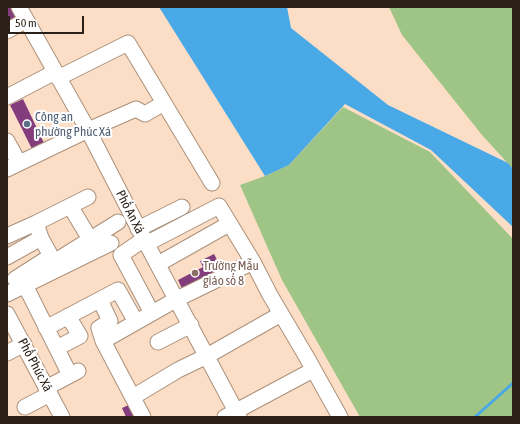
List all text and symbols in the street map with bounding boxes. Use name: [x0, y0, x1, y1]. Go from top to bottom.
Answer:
scale bar: [10, 8, 86, 34]
text: 50 m: [15, 16, 37, 30]
place label: Công an phường Phúc Xá: [35, 109, 111, 140]
marker: Công an phường Phúc Xá: [22, 119, 32, 129]
street label: Phố An Xá: [112, 188, 148, 236]
place label: Trường Mẫu giáo số 8: [203, 258, 259, 289]
marker: Trường Mẫu giáo số 8: [190, 268, 200, 278]
street label: Phố Phúc Xá: [14, 336, 56, 394]

